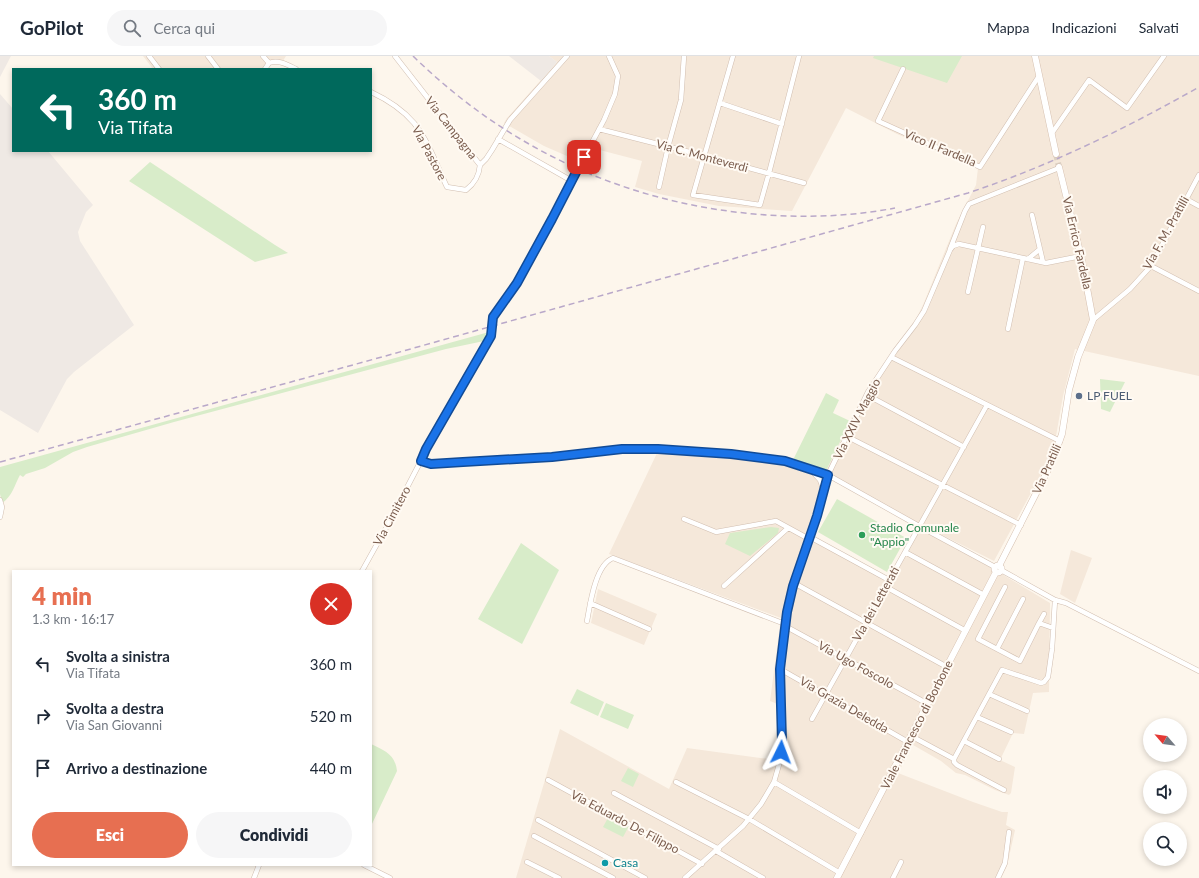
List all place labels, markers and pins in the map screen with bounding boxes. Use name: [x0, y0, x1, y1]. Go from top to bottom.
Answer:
pin: [567, 140, 601, 174]
place label: LP FUEL: [1087, 388, 1132, 403]
marker: LP FUEL: [1074, 391, 1084, 401]
place label: Stadio Comunale "Appio": [870, 520, 959, 549]
marker: Stadio Comunale "Appio": [857, 530, 867, 540]
place label: Casa: [613, 855, 638, 870]
marker: Casa: [600, 858, 610, 868]

